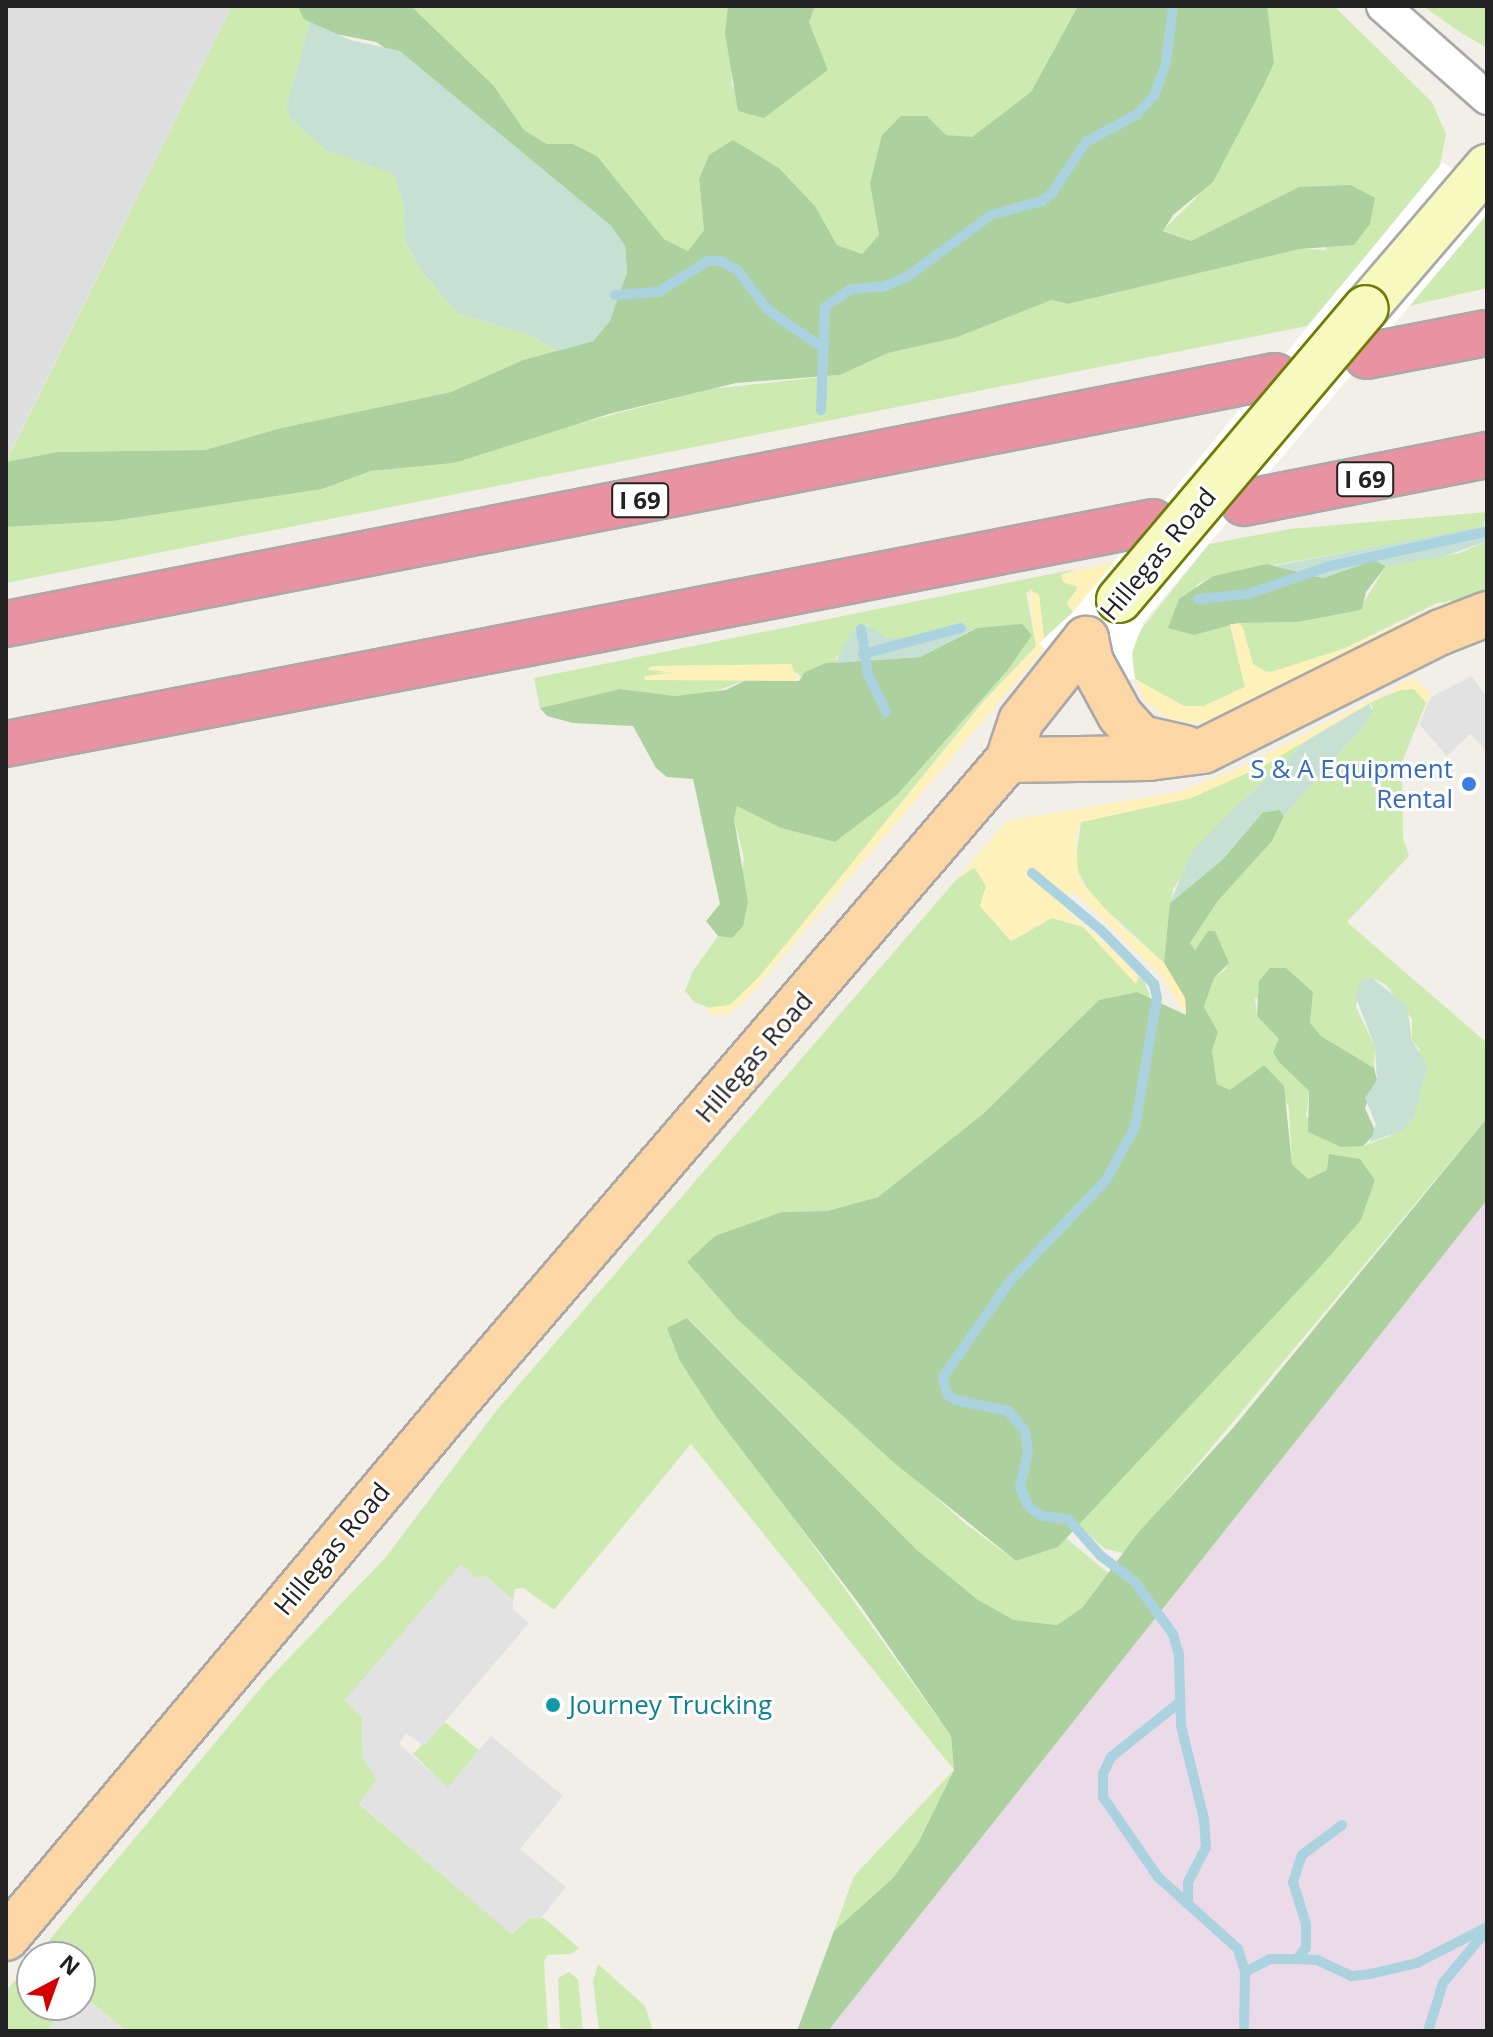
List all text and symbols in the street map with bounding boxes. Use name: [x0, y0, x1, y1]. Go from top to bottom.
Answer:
road number: I 69: [1335, 459, 1395, 499]
road number: I 69: [610, 480, 670, 520]
street label: Hillegas Road: [1094, 481, 1222, 627]
place label: S & A Equipment Rental: [1250, 753, 1453, 814]
marker: S & A Equipment Rental: [1460, 775, 1478, 793]
street label: Hillegas Road: [689, 985, 819, 1129]
street label: Hillegas Road: [268, 1476, 396, 1622]
place label: Journey Trucking: [569, 1689, 772, 1721]
marker: Journey Trucking: [544, 1696, 562, 1714]
north arrow: [16, 1941, 96, 2021]
text: N: [54, 1947, 87, 1982]

